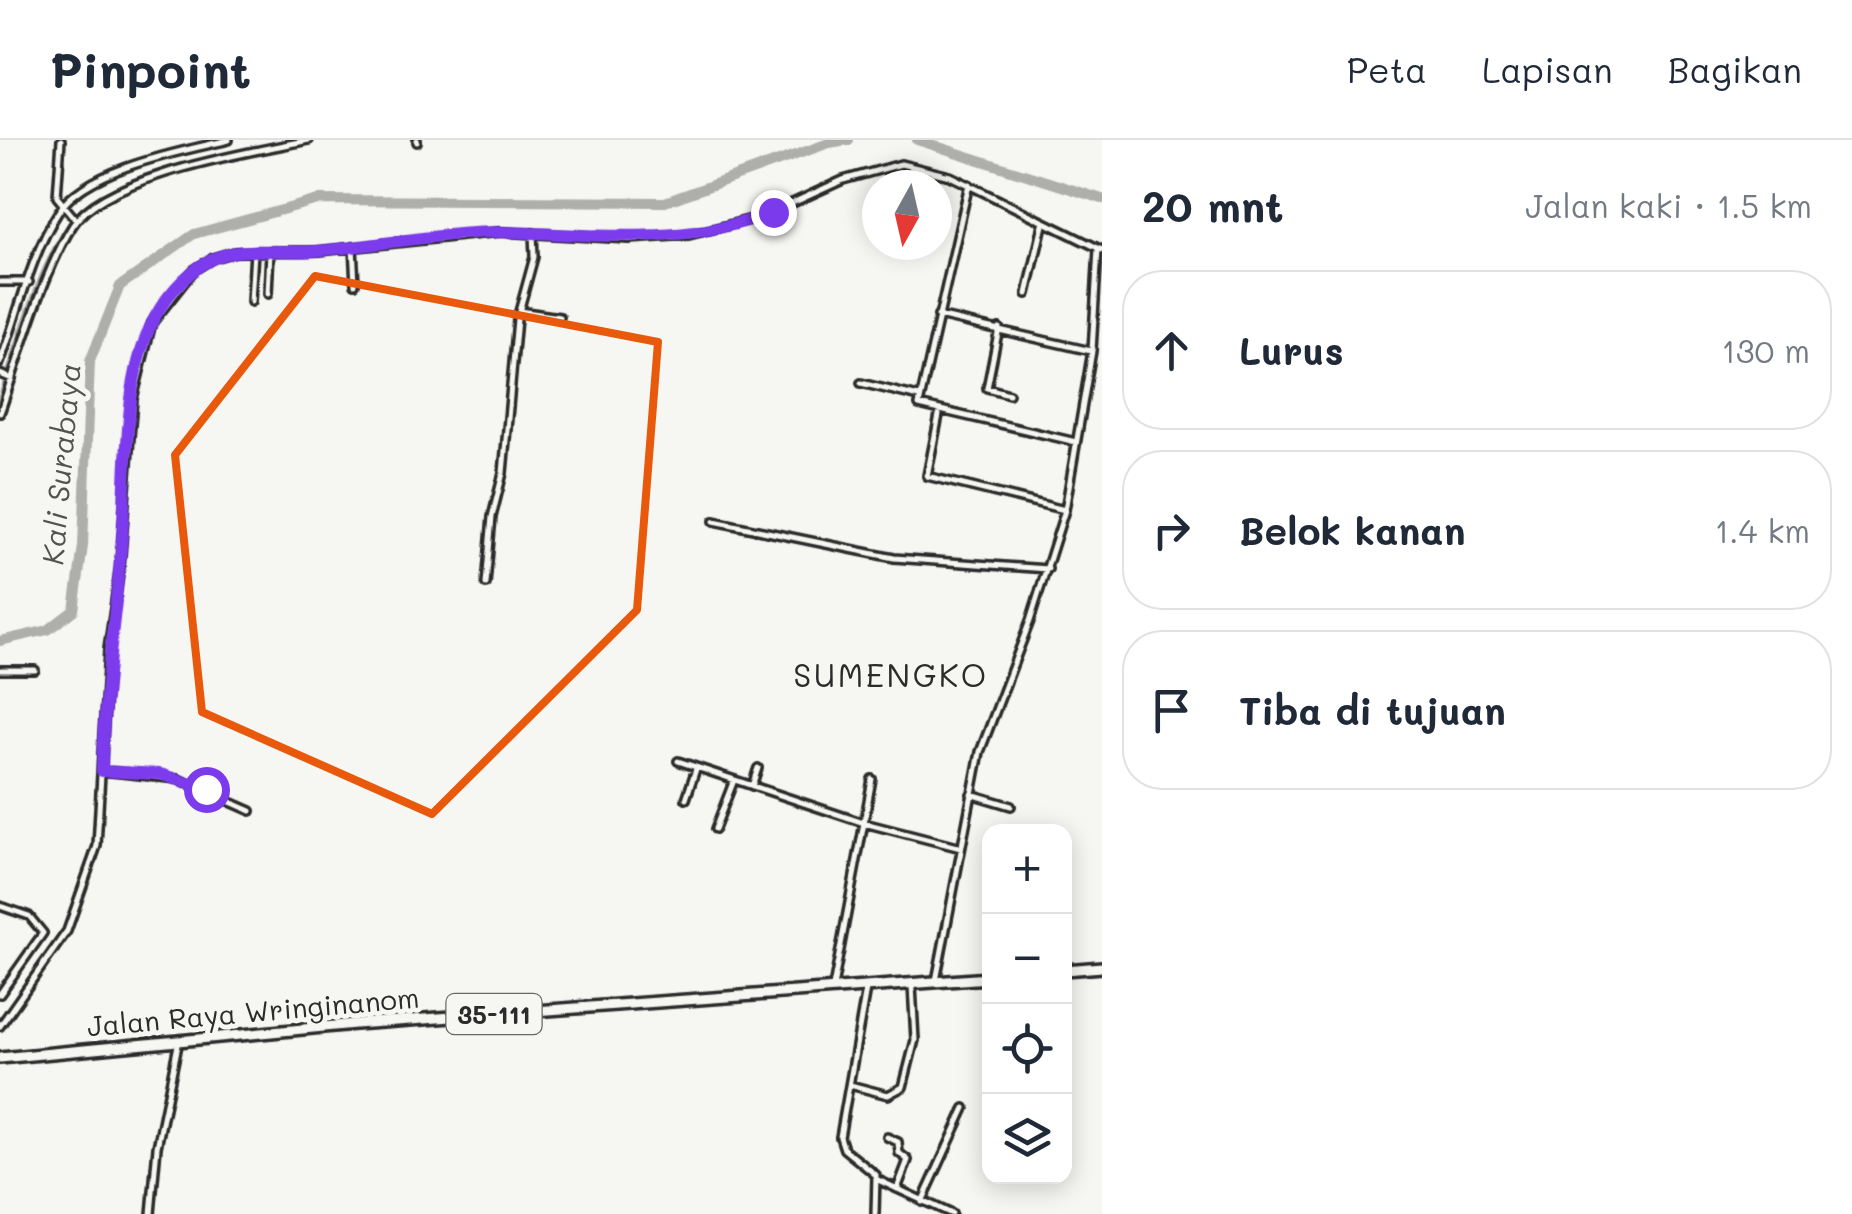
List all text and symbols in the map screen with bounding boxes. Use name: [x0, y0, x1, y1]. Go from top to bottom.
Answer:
text: Pinpoint: [50, 38, 251, 100]
text: Peta: [1347, 46, 1427, 92]
text: Lapisan: [1482, 46, 1613, 92]
text: Bagikan: [1668, 46, 1802, 92]
north arrow: [862, 170, 952, 260]
text: 20 mnt: [1142, 178, 1284, 233]
text: Jalan kaki · 1.5 km: [1525, 184, 1812, 226]
route end: [751, 190, 797, 236]
icon: ahead: [1144, 323, 1199, 378]
text: Lurus: [1239, 325, 1344, 375]
text: 130 m: [1721, 329, 1810, 371]
water label: Kali Surabaya: [31, 361, 89, 567]
icon: right: [1144, 503, 1199, 558]
text: Belok kanan: [1239, 505, 1466, 555]
text: 1.4 km: [1715, 509, 1810, 551]
district label: SUMENGKO: [793, 653, 989, 695]
icon: arrive: [1144, 683, 1199, 738]
text: Tiba di tujuan: [1239, 685, 1506, 735]
route start: [184, 767, 230, 813]
map controls: [982, 824, 1072, 1184]
button: +: [982, 824, 1072, 914]
button: −: [982, 914, 1072, 1004]
street label: Jalan Raya Wringinanom: [86, 979, 420, 1043]
road number: 35-111: [446, 994, 542, 1034]
button: locate: [982, 1004, 1072, 1094]
button: layers: [982, 1094, 1072, 1184]

